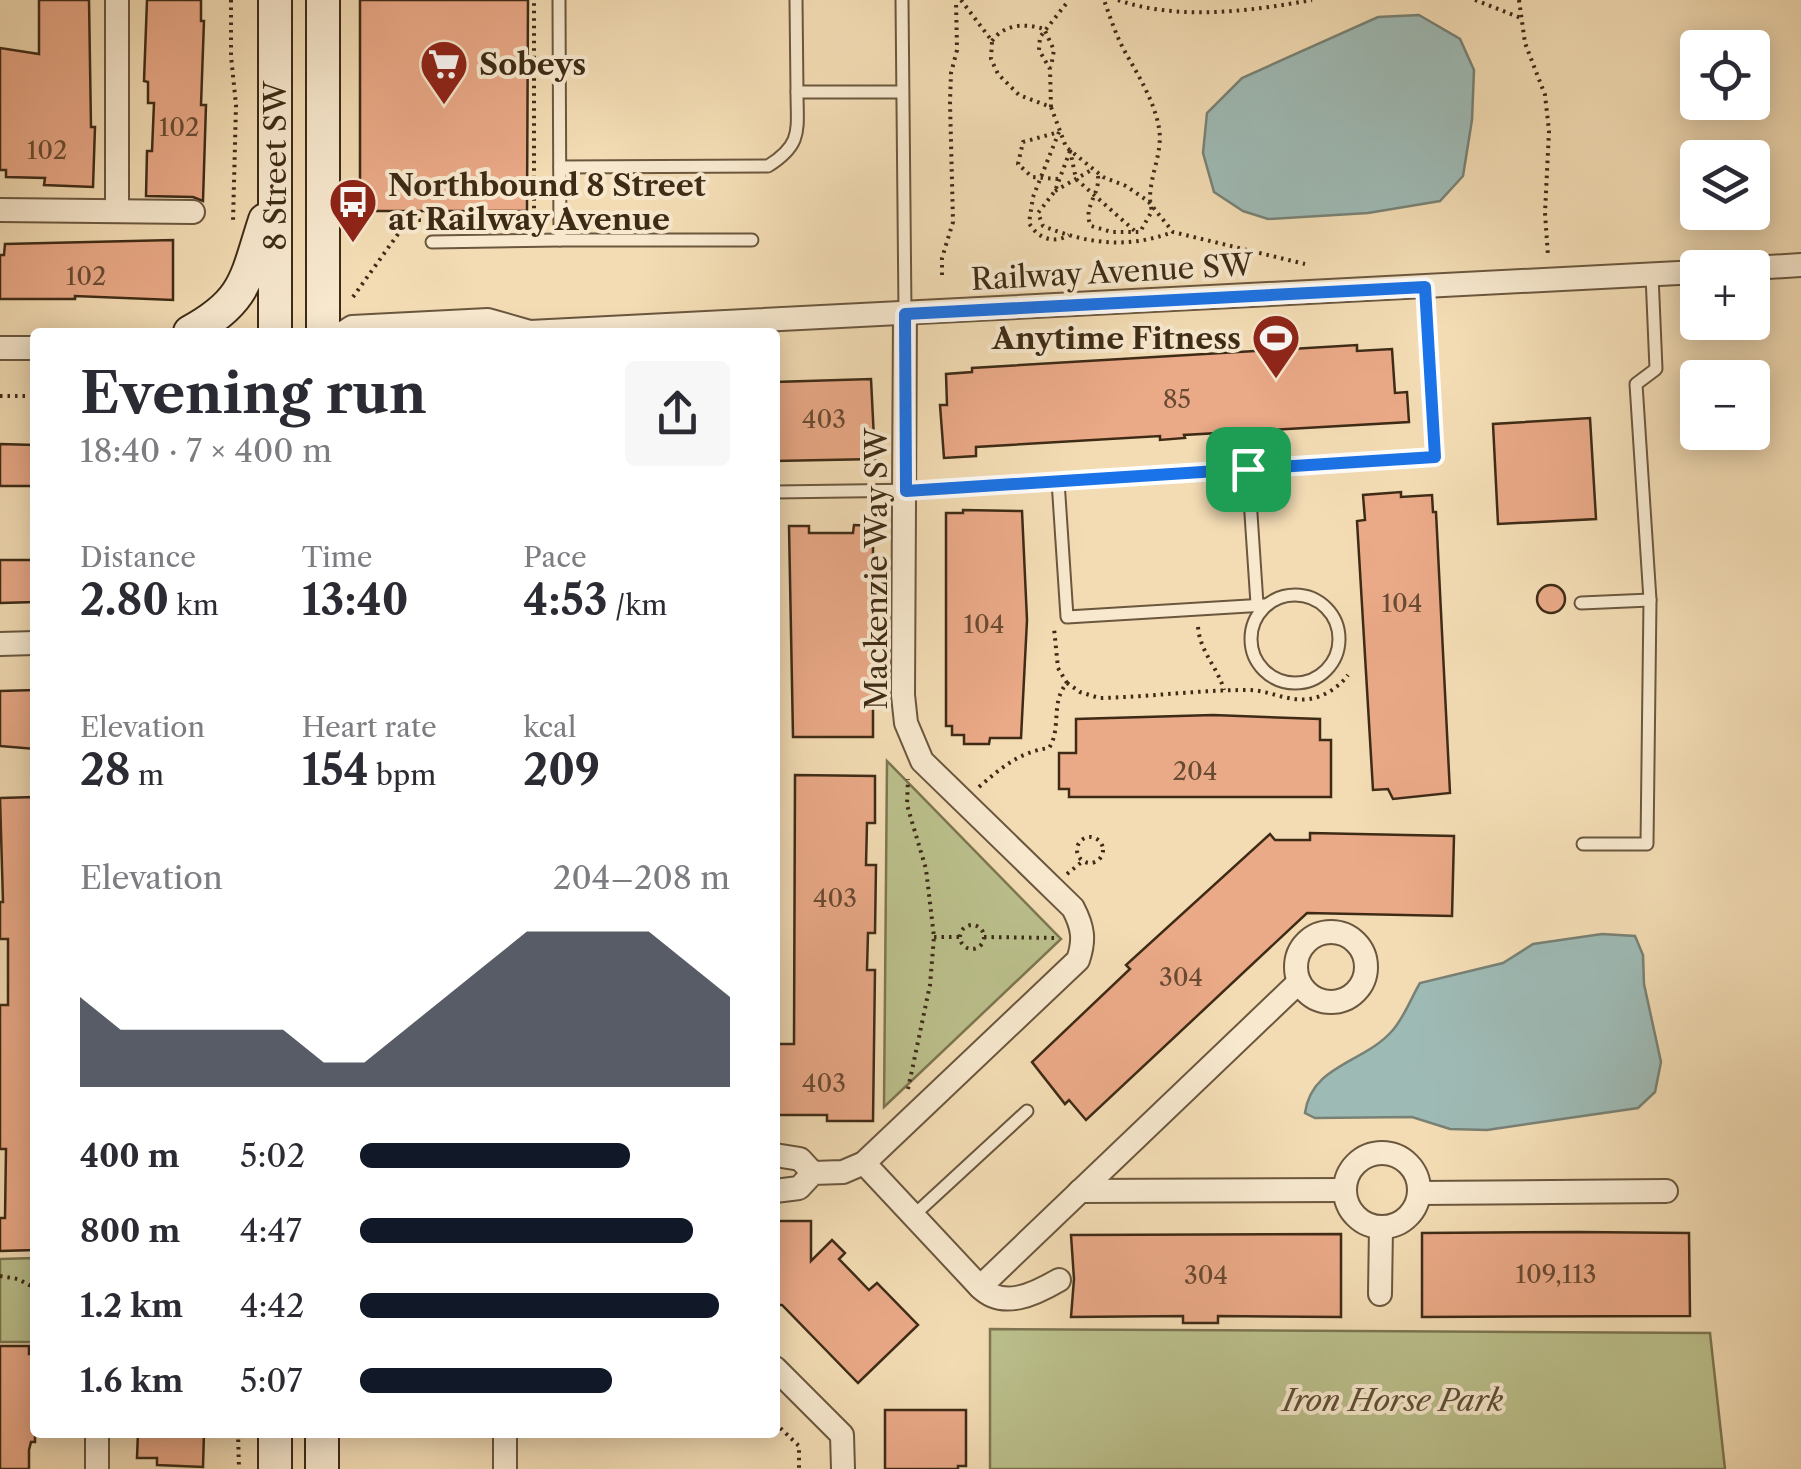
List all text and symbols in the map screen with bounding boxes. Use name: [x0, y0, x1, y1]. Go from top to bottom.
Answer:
map controls: [1680, 30, 1770, 450]
button: locate: [1680, 30, 1770, 120]
supermarket icon: Sobeys: [418, 38, 470, 106]
place label: Sobeys: [479, 46, 586, 83]
street label: 8 Street SW: [257, 80, 294, 251]
house number: 102: [159, 112, 199, 143]
house number: 102: [27, 135, 67, 166]
button: layers: [1680, 140, 1770, 230]
place label: Northbound 8 Street at Railway Avenue: [388, 167, 706, 238]
bus stop icon: Northbound 8 Street at Railway Avenue: [327, 176, 379, 244]
street label: Railway Avenue SW: [970, 246, 1255, 298]
button: +: [1680, 250, 1770, 340]
house number: 102: [66, 261, 106, 292]
sports icon: Anytime Fitness: [1250, 312, 1302, 380]
place label: Anytime Fitness: [991, 320, 1241, 357]
text: Evening run: [80, 360, 427, 427]
button: −: [1680, 360, 1770, 450]
button: share: [625, 361, 730, 466]
house number: 85: [1163, 384, 1191, 415]
house number: 403: [802, 404, 846, 435]
street label: Mackenzie Way SW: [858, 427, 895, 710]
pin: [1206, 427, 1291, 512]
text: 18:40 · 7 × 400 m: [80, 431, 332, 470]
icon: arrive: [1221, 442, 1276, 497]
text: Distance: [80, 540, 196, 574]
text: Time: [302, 540, 372, 574]
text: Pace: [523, 540, 587, 574]
text: 2.80: [80, 574, 169, 626]
text: 13:40: [302, 574, 408, 626]
text: 4:53: [523, 574, 608, 626]
text: km: [169, 588, 219, 622]
text: /km: [608, 588, 667, 622]
house number: 104: [1382, 588, 1422, 619]
house number: 104: [964, 609, 1004, 640]
text: Elevation: [80, 710, 205, 744]
text: Heart rate: [302, 710, 437, 744]
text: kcal: [523, 710, 576, 744]
text: 28: [80, 744, 131, 796]
text: 154: [302, 744, 369, 796]
text: 209: [523, 744, 600, 796]
house number: 204: [1173, 756, 1217, 787]
text: m: [131, 758, 164, 792]
text: bpm: [369, 758, 436, 792]
text: Elevation: [80, 858, 223, 897]
text: 204–208 m: [553, 858, 730, 897]
house number: 403: [813, 883, 857, 914]
house number: 304: [1159, 962, 1203, 993]
house number: 403: [802, 1068, 846, 1099]
text: 400 m: [80, 1136, 180, 1175]
text: 5:02: [240, 1136, 305, 1175]
text: 800 m: [80, 1211, 180, 1250]
text: 4:47: [240, 1211, 302, 1250]
house number: 109,113: [1515, 1259, 1597, 1290]
house number: 304: [1184, 1260, 1228, 1291]
text: 1.2 km: [80, 1286, 183, 1325]
text: 4:42: [240, 1286, 304, 1325]
text: 1.6 km: [80, 1361, 183, 1400]
text: 5:07: [240, 1361, 302, 1400]
park label: Iron Horse Park: [1281, 1382, 1504, 1419]

